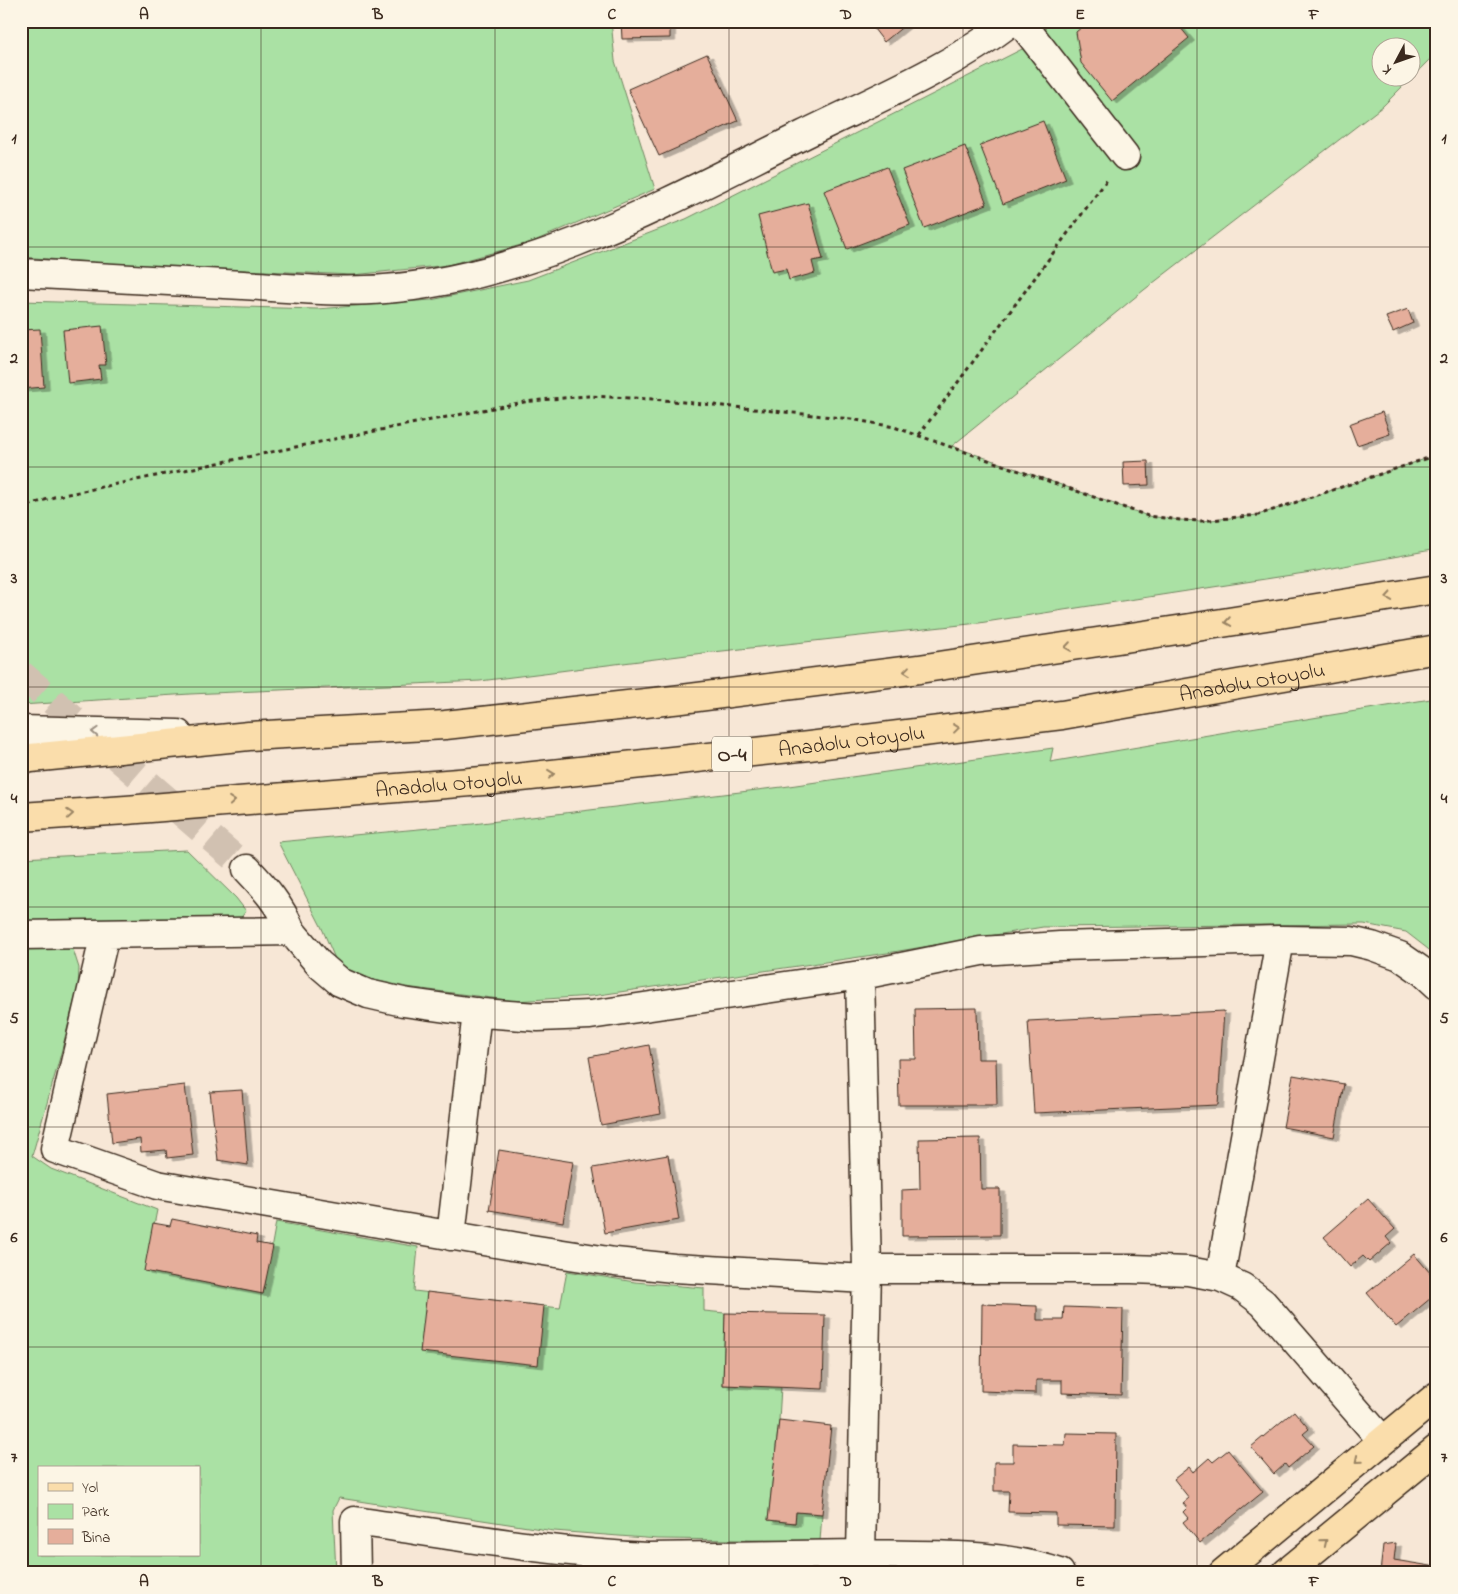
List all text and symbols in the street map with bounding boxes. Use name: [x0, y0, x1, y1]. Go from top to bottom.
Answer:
text: A: [139, 3, 149, 27]
text: B: [372, 3, 384, 27]
text: C: [608, 3, 617, 27]
text: D: [839, 3, 852, 27]
text: E: [1075, 3, 1085, 27]
text: F: [1308, 3, 1320, 27]
north arrow: [1370, 38, 1420, 88]
text: K: [1376, 59, 1397, 79]
text: 1: [11, 127, 17, 151]
text: 1: [1441, 127, 1447, 151]
text: 2: [9, 347, 18, 371]
text: 2: [1439, 347, 1448, 371]
text: 3: [10, 567, 18, 591]
text: 3: [1440, 567, 1448, 591]
one-way arrow: [1384, 591, 1393, 601]
one-way arrow: [1224, 617, 1233, 627]
one-way arrow: [1063, 641, 1071, 652]
street label: Anadolu Otoyolu: [1177, 656, 1327, 711]
one-way arrow: [902, 665, 911, 675]
street label: Anadolu Otoyolu: [777, 719, 927, 766]
one-way arrow: [952, 723, 960, 734]
one-way arrow: [91, 727, 99, 737]
road number: O-4: [712, 736, 752, 772]
street label: Anadolu Otoyolu: [374, 764, 524, 807]
one-way arrow: [547, 769, 555, 780]
text: 4: [10, 787, 18, 811]
text: 4: [1440, 787, 1448, 811]
one-way arrow: [228, 796, 236, 807]
one-way arrow: [66, 808, 74, 819]
text: 5: [9, 1007, 19, 1031]
text: 5: [1439, 1007, 1449, 1031]
text: 6: [9, 1226, 18, 1250]
text: 6: [1439, 1226, 1448, 1250]
text: 7: [11, 1446, 18, 1470]
text: 7: [1441, 1446, 1448, 1470]
one-way arrow: [1355, 1454, 1364, 1462]
legend: [38, 1466, 200, 1556]
text: Yol: [82, 1477, 98, 1499]
text: Park: [82, 1501, 110, 1523]
text: Bina: [81, 1527, 110, 1549]
one-way arrow: [1318, 1538, 1327, 1547]
text: A: [139, 1570, 149, 1594]
text: B: [372, 1570, 384, 1594]
text: C: [608, 1570, 617, 1594]
text: D: [839, 1570, 852, 1594]
text: E: [1075, 1570, 1085, 1594]
text: F: [1308, 1570, 1320, 1594]

